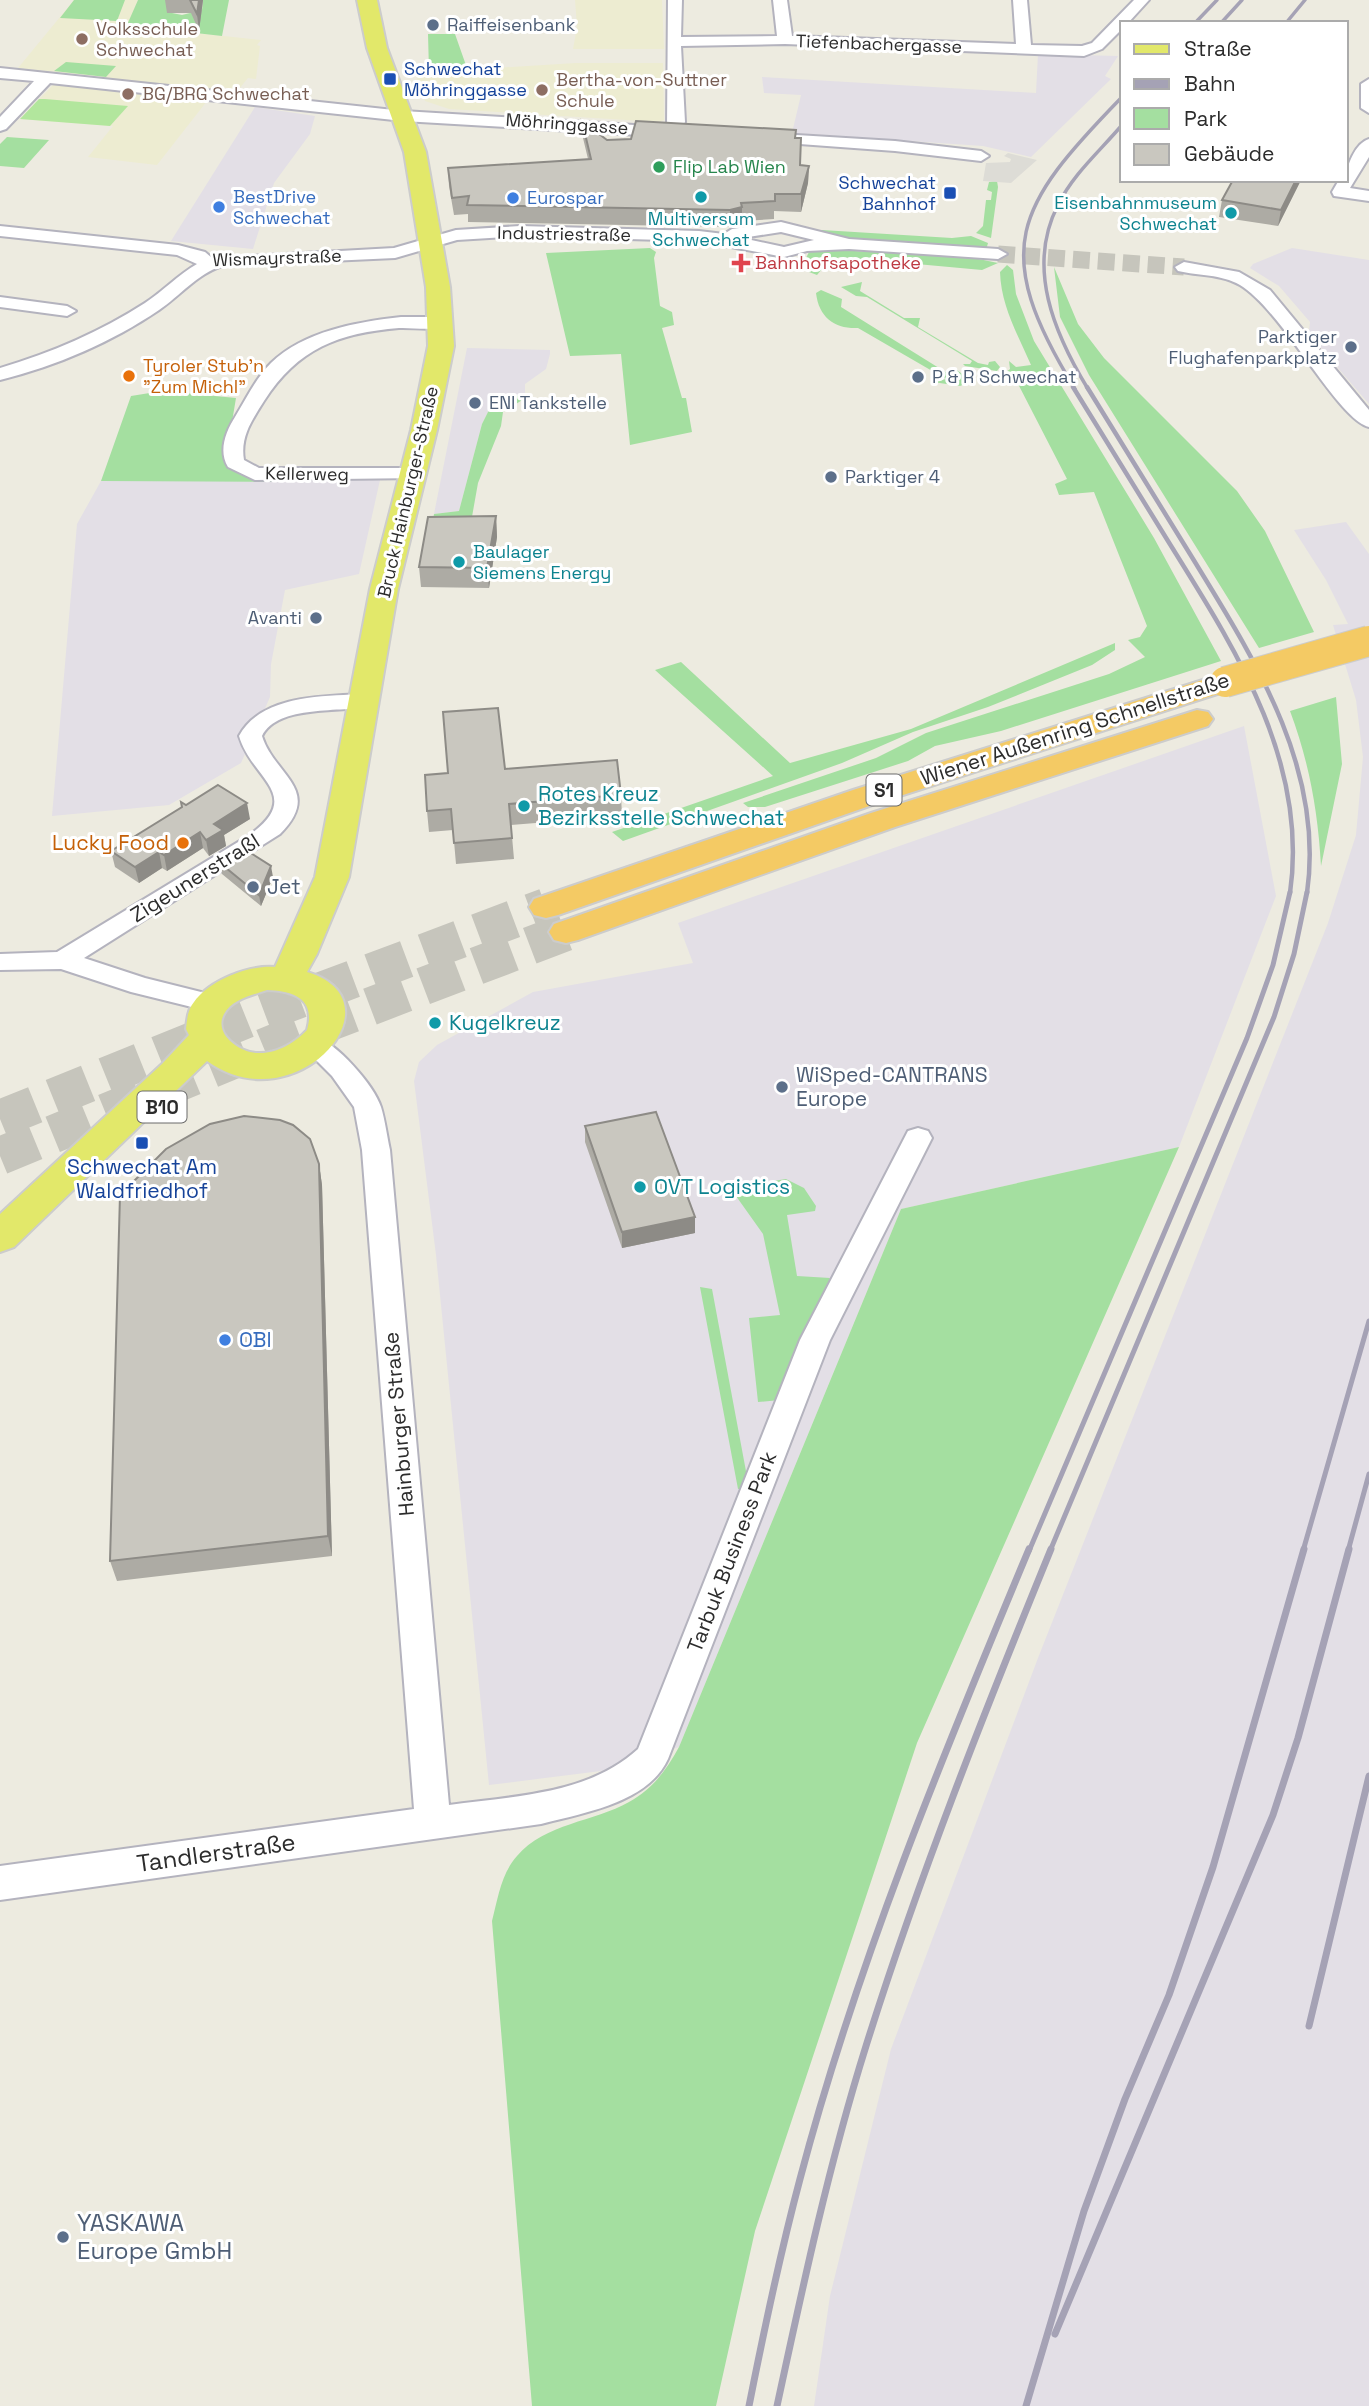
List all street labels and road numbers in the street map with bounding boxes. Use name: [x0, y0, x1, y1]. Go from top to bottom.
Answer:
street label: Tiefenbachergasse: [795, 29, 963, 58]
street label: Möhringgasse: [505, 108, 629, 139]
street label: Industriestraße: [497, 221, 631, 246]
street label: Wismayrstraße: [212, 244, 342, 271]
street label: Bruck Hainburger-Straße: [372, 384, 443, 600]
street label: Kellerweg: [265, 461, 349, 486]
street label: Wiener Außenring Schnellstraße: [917, 666, 1233, 791]
road number: S1: [866, 775, 902, 806]
street label: Zigeunerstraßl: [125, 827, 264, 928]
road number: B10: [138, 1092, 186, 1122]
street label: Hainburger Straße: [377, 1331, 420, 1517]
street label: Tarbuk Business Park: [681, 1448, 782, 1656]
street label: Tandlerstraße: [135, 1826, 297, 1879]

